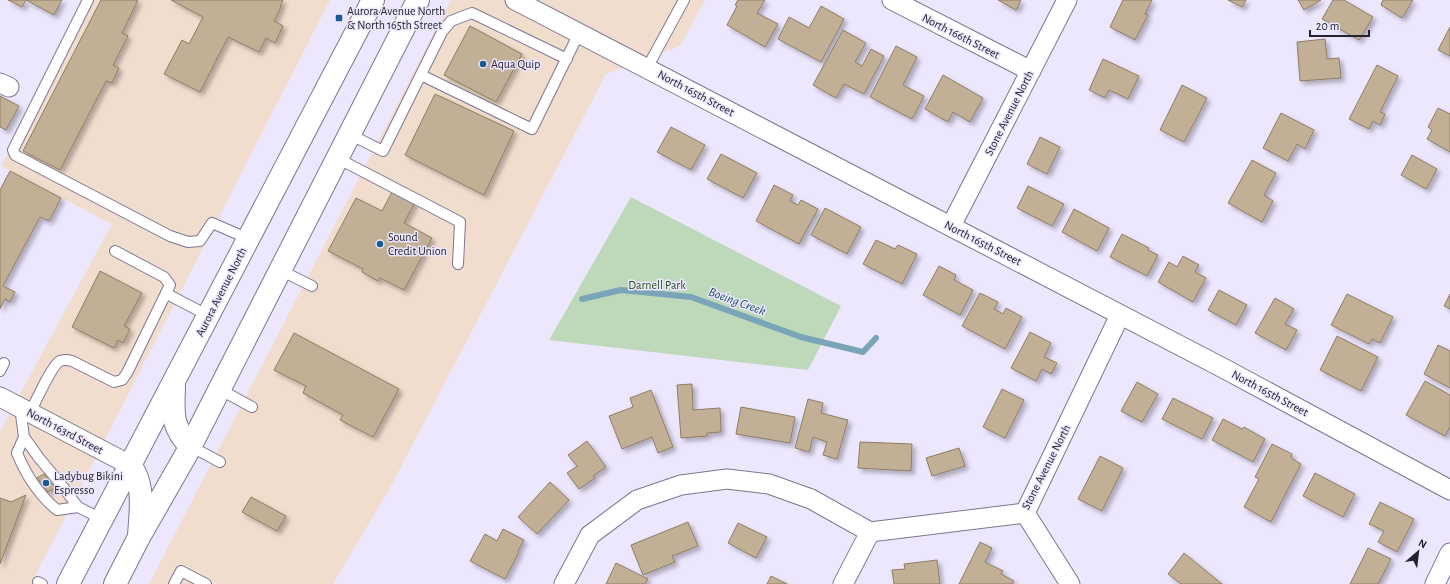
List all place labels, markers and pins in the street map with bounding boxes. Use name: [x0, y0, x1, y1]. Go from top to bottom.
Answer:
place label: Aurora Avenue North & North 165th Street: [347, 5, 445, 31]
marker: Aurora Avenue North & North 165th Street: [334, 13, 344, 23]
place label: Aqua Quip: [491, 58, 540, 71]
marker: Aqua Quip: [478, 59, 488, 69]
place label: Sound Credit Union: [388, 231, 447, 257]
marker: Sound Credit Union: [375, 239, 385, 249]
place label: Ladybug Bikini Espresso: [54, 470, 123, 496]
marker: Ladybug Bikini Espresso: [41, 478, 51, 488]

